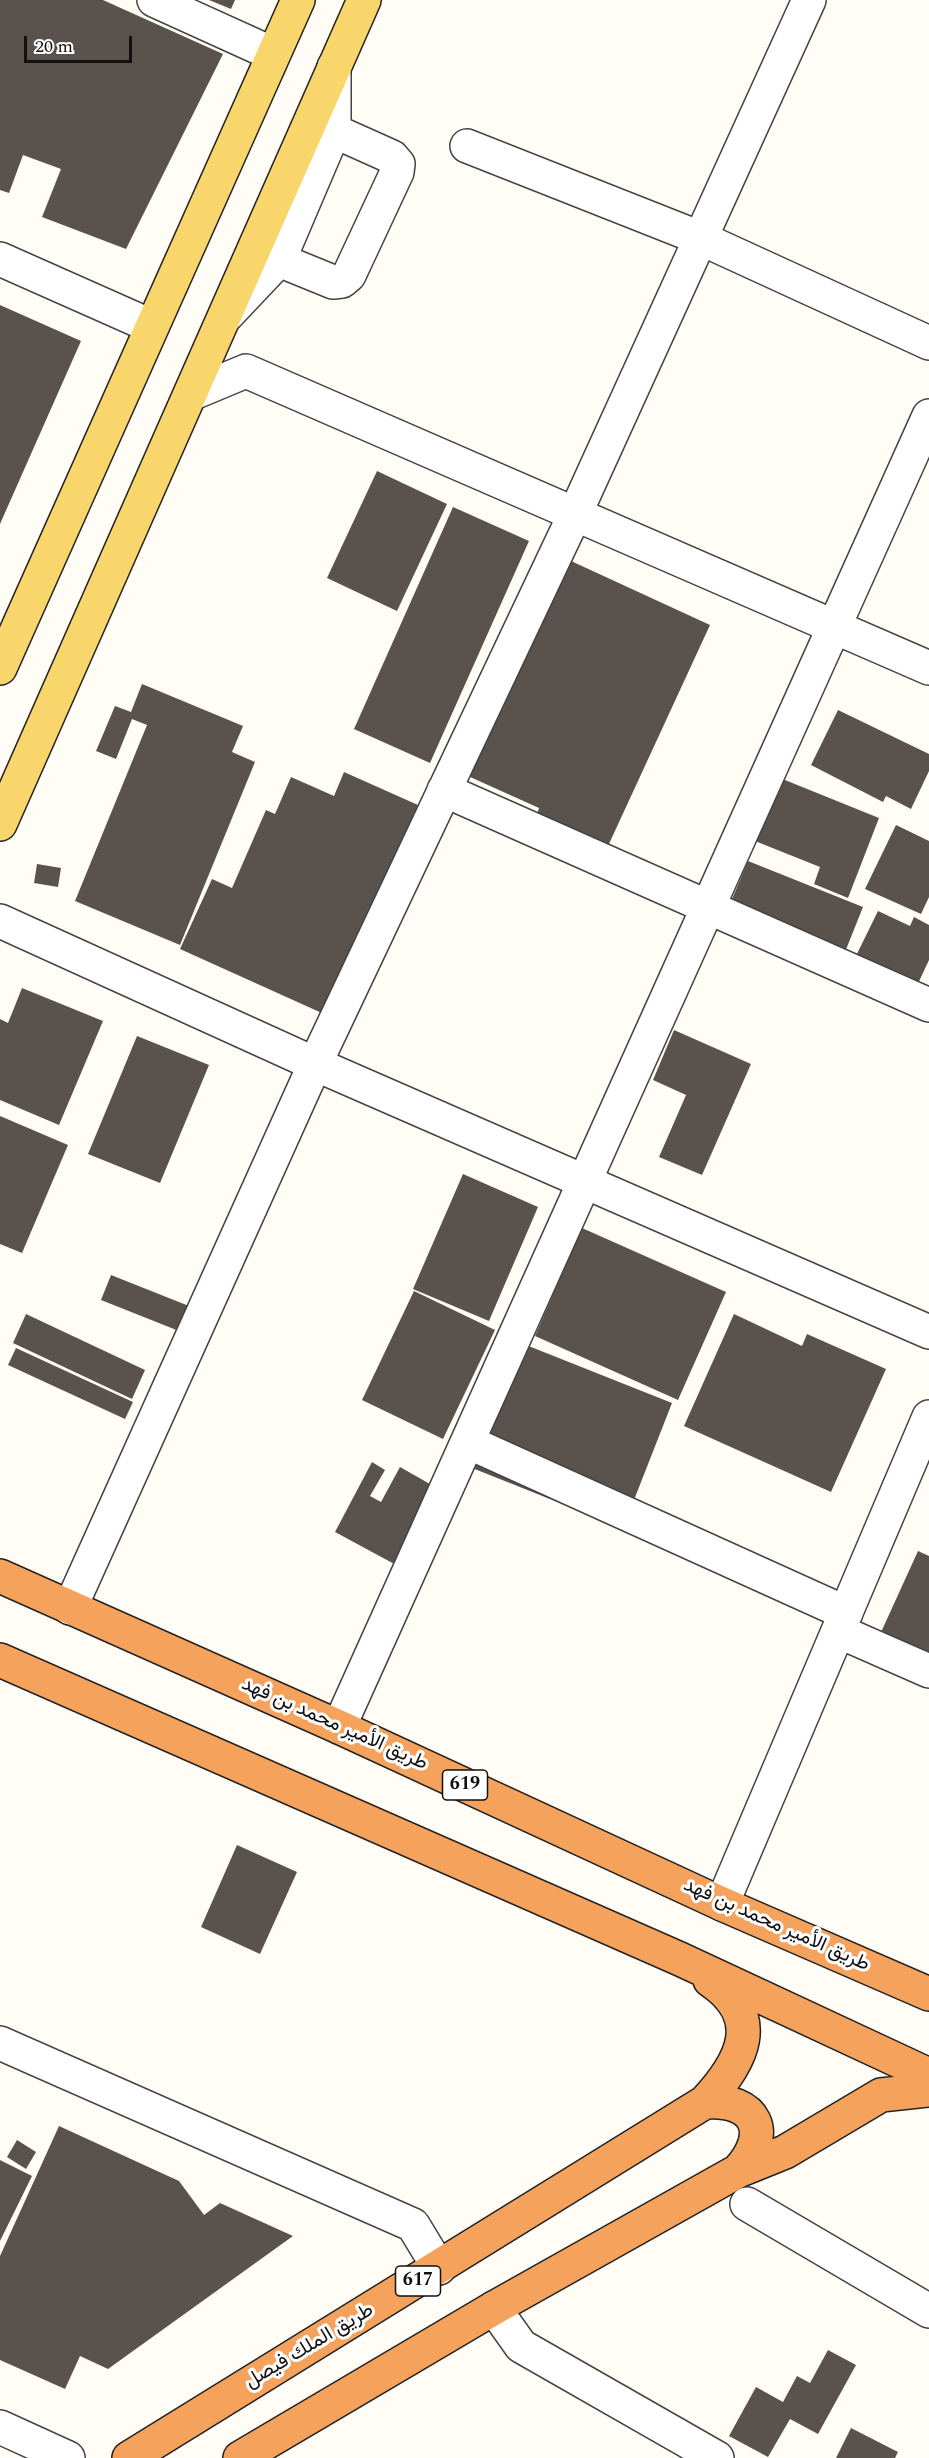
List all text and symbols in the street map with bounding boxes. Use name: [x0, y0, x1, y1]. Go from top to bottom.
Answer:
scale bar: [27, 24, 135, 62]
text: 20 m: [35, 33, 73, 60]
street label: طريق الأمير محمد بن فهد: [237, 1673, 431, 1777]
road number: 619: [442, 1770, 488, 1800]
street label: طريق الأمير محمد بن فهد: [679, 1874, 873, 1978]
road number: 617: [396, 2266, 440, 2296]
street label: طريق الملك فيصل: [241, 2299, 379, 2395]

